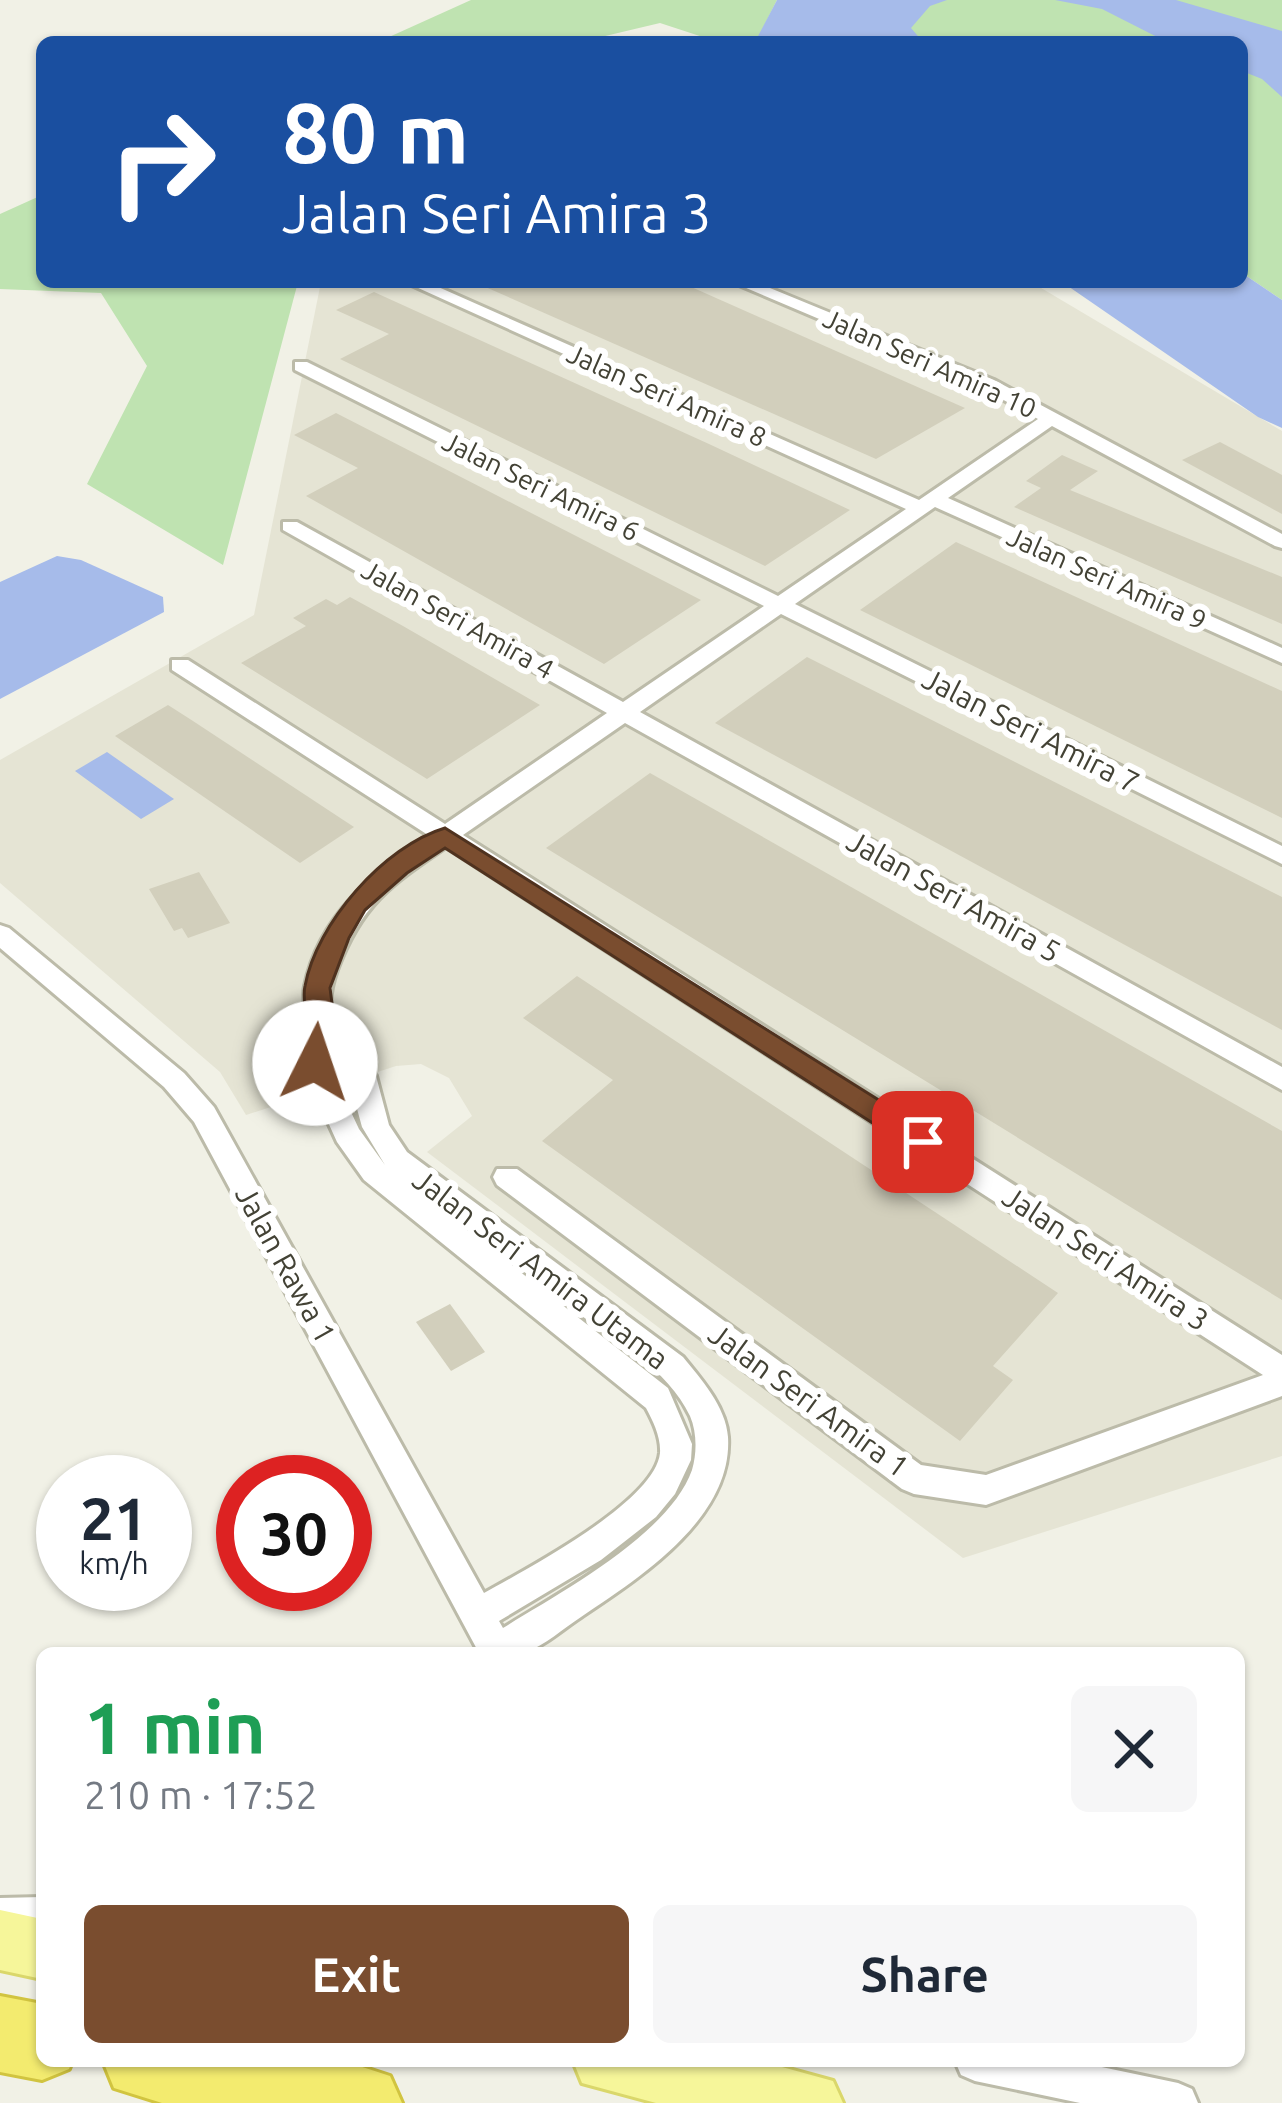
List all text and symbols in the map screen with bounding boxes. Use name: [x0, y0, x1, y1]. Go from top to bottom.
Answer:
icon: right: [84, 84, 240, 240]
text: 80 m: [282, 85, 469, 179]
text: Jalan Seri Amira 3: [282, 183, 711, 243]
street label: Jalan Seri Amira 10: [819, 303, 1041, 423]
street label: Jalan Seri Amira 8: [563, 338, 771, 452]
street label: Jalan Seri Amira 6: [438, 425, 644, 547]
street label: Jalan Seri Amira 9: [1003, 521, 1211, 635]
street label: Jalan Seri Amira 4: [357, 554, 559, 684]
street label: Jalan Seri Amira 7: [917, 661, 1145, 799]
street label: Jalan Seri Amira 5: [841, 823, 1067, 969]
position arrow: [252, 1000, 378, 1126]
pin: [872, 1091, 974, 1193]
icon: arrive: [890, 1109, 956, 1175]
street label: Jalan Seri Amira Utama: [407, 1162, 675, 1376]
street label: Jalan Seri Amira 3: [997, 1179, 1215, 1337]
street label: Jalan Rawa 1: [229, 1180, 343, 1348]
street label: Jalan Seri Amira 1: [703, 1316, 915, 1484]
speed limit sign: 30: [216, 1455, 372, 1611]
text: 21: [80, 1484, 148, 1551]
text: km/h: [79, 1546, 149, 1580]
button: close: [1071, 1686, 1197, 1812]
text: 1 min: [84, 1687, 266, 1768]
text: 210 m · 17:52: [84, 1773, 318, 1816]
button: Exit: [84, 1905, 629, 2043]
button: Share: [653, 1905, 1197, 2043]

